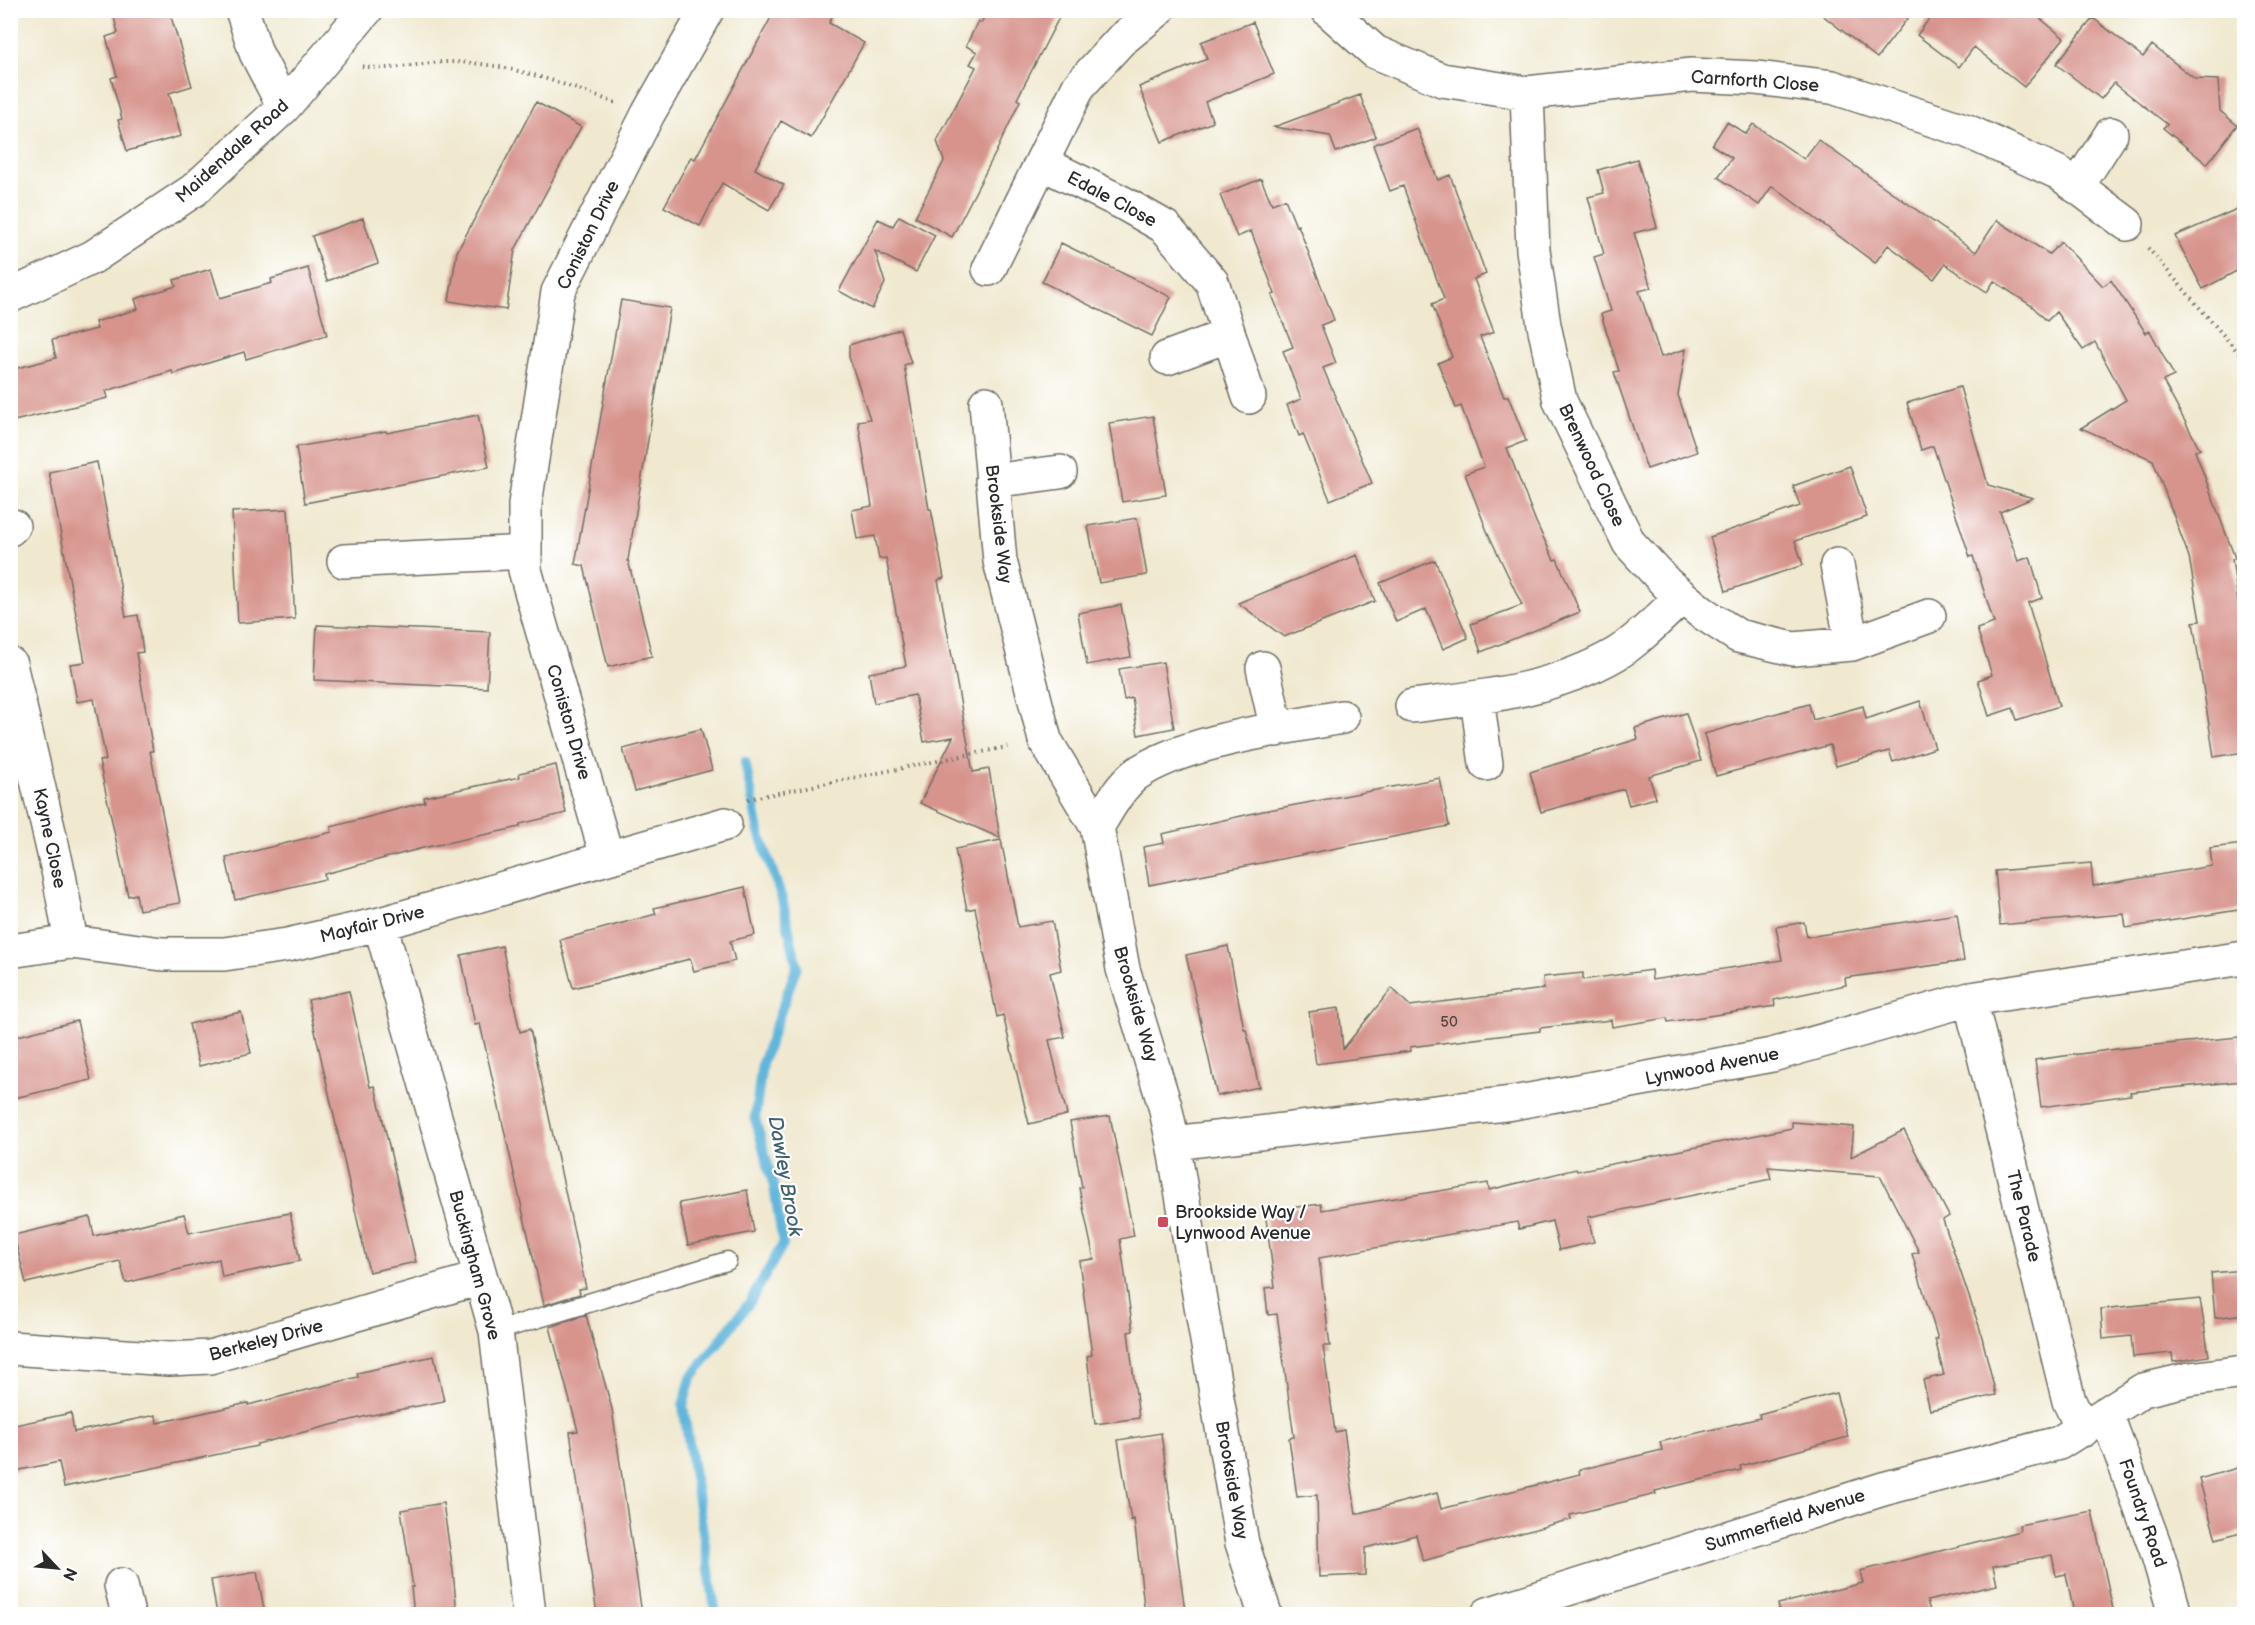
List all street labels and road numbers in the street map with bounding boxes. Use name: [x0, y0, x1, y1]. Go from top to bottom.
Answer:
street label: Carnforth Close: [1690, 67, 1820, 96]
street label: Maidendale Road: [172, 95, 293, 208]
street label: Edale Close: [1063, 167, 1160, 232]
street label: Coniston Drive: [553, 177, 624, 293]
street label: Brenwood Close: [1554, 400, 1629, 530]
street label: Brookside Way: [981, 463, 1016, 586]
street label: Coniston Drive: [542, 662, 595, 782]
street label: Kayne Close: [29, 786, 70, 890]
street label: Mayfair Drive: [318, 901, 427, 948]
street label: Brookside Way: [1109, 944, 1162, 1065]
street label: Lynwood Avenue: [1643, 1043, 1781, 1090]
street label: The Parade: [2002, 1168, 2045, 1265]
street label: Buckingham Grove: [444, 1188, 505, 1343]
street label: Berkeley Drive: [207, 1315, 326, 1366]
street label: Brookside Way: [1211, 1419, 1252, 1542]
street label: Foundry Road: [2114, 1456, 2171, 1570]
street label: Summerfield Avenue: [1703, 1485, 1868, 1556]

